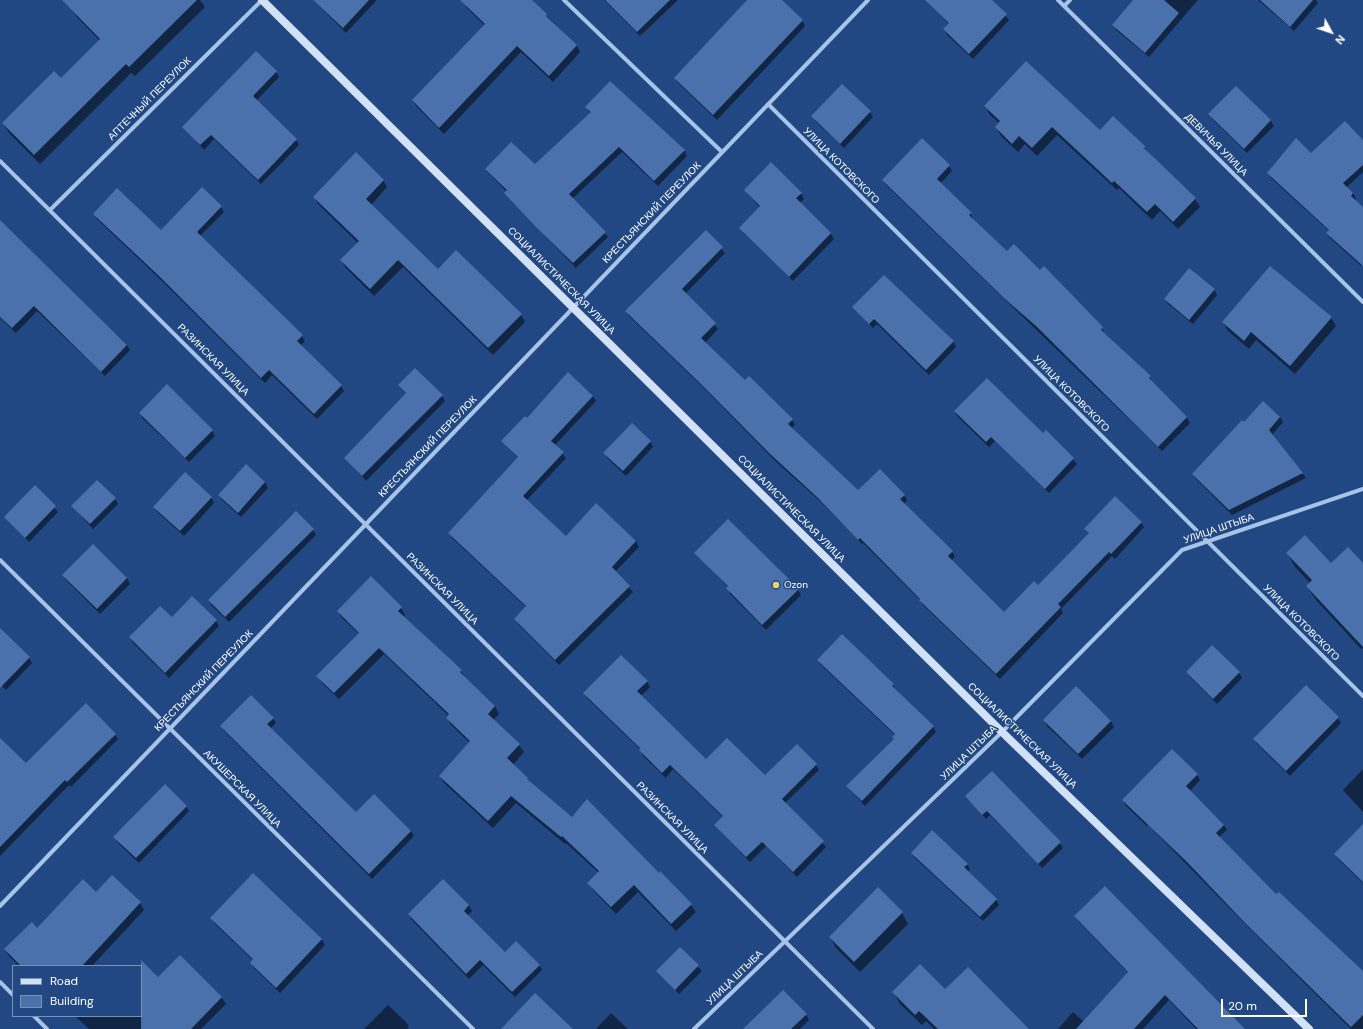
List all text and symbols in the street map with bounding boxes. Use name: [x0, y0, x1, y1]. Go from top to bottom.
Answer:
north arrow: [1311, 12, 1351, 52]
text: N: [1332, 32, 1348, 47]
street label: АПТЕЧНЫЙ ПЕРЕУЛОК: [106, 55, 194, 143]
street label: ДЕВИЧЬЯ УЛИЦА: [1182, 111, 1250, 179]
street label: УЛИЦА КОТОВСКОГО: [800, 125, 882, 207]
street label: КРЕСТЬЯНСКИЙ ПЕРЕУЛОК: [600, 160, 704, 266]
street label: СОЦИАЛИСТИЧЕСКАЯ УЛИЦА: [505, 225, 617, 337]
street label: РАЗИНСКАЯ УЛИЦА: [175, 322, 251, 398]
street label: УЛИЦА КОТОВСКОГО: [1030, 353, 1112, 435]
street label: КРЕСТЬЯНСКИЙ ПЕРЕУЛОК: [376, 394, 480, 500]
street label: СОЦИАЛИСТИЧЕСКАЯ УЛИЦА: [735, 453, 847, 565]
street label: УЛИЦА ШТЫБА: [1182, 511, 1256, 547]
street label: РАЗИНСКАЯ УЛИЦА: [404, 551, 480, 627]
place label: Ozon: [784, 579, 808, 591]
marker: Ozon: [771, 580, 781, 590]
street label: УЛИЦА КОТОВСКОГО: [1260, 582, 1342, 664]
street label: КРЕСТЬЯНСКИЙ ПЕРЕУЛОК: [152, 628, 256, 734]
street label: СОЦИАЛИСТИЧЕСКАЯ УЛИЦА: [965, 681, 1079, 791]
street label: УЛИЦА ШТЫБА: [938, 723, 1000, 783]
street label: АКУШЕРСКАЯ УЛИЦА: [201, 748, 283, 830]
street label: РАЗИНСКАЯ УЛИЦА: [634, 780, 710, 856]
street label: УЛИЦА ШТЫБА: [704, 948, 766, 1008]
legend: [12, 965, 142, 1017]
text: Road: [50, 973, 78, 989]
scale bar: [1223, 991, 1309, 1017]
text: Building: [50, 993, 94, 1009]
text: 20 m: [1228, 998, 1257, 1014]

